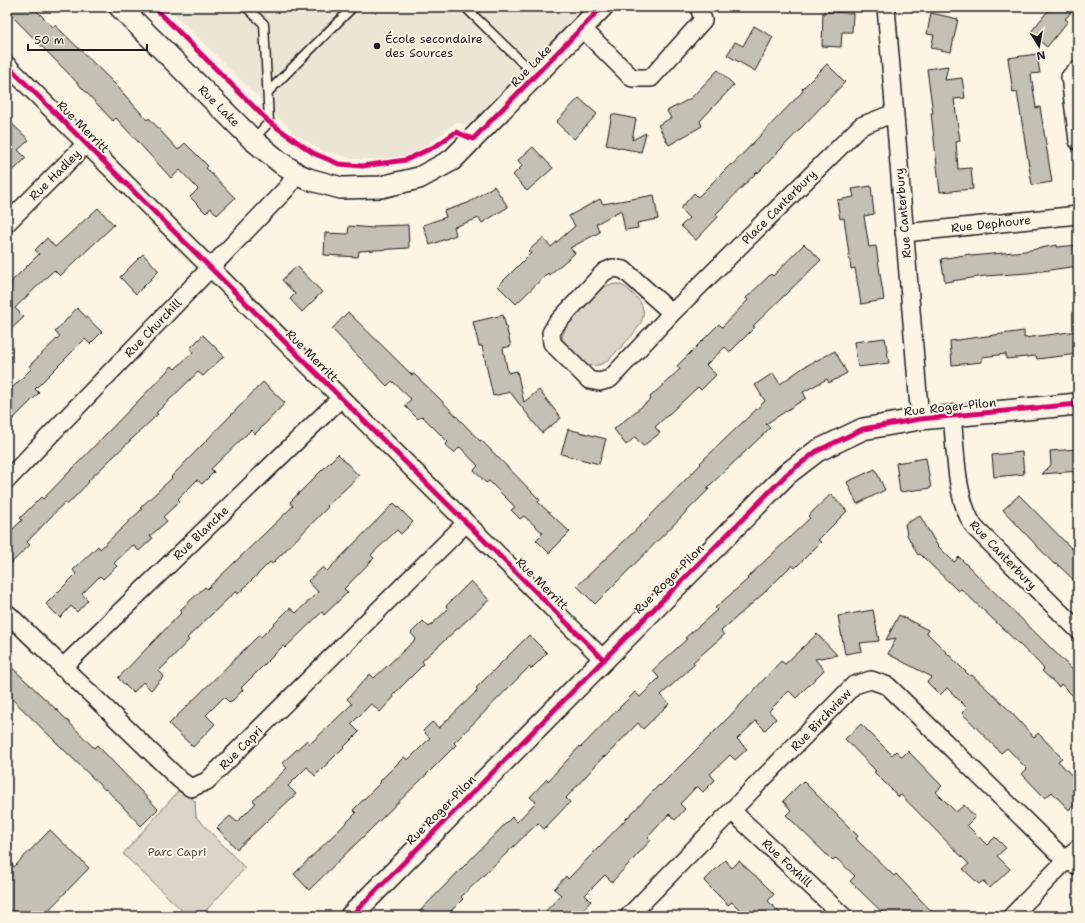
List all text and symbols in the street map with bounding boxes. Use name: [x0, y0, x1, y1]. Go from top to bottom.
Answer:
scale bar: [28, 26, 147, 52]
north arrow: [1019, 26, 1059, 66]
place label: École secondaire des Sources: [385, 31, 483, 61]
text: 50 m: [34, 32, 64, 48]
marker: École secondaire des Sources: [372, 41, 382, 51]
street label: Rue Lake: [507, 41, 555, 91]
text: N: [1035, 47, 1047, 64]
street label: Rue Lake: [195, 82, 244, 131]
street label: Rue Merritt: [53, 97, 113, 157]
street label: Rue Hadley: [26, 146, 84, 204]
street label: Place Canterbury: [738, 166, 820, 248]
street label: Rue Canterbury: [891, 167, 915, 259]
street label: Rue Dephoure: [950, 212, 1032, 236]
street label: Rue Churchill: [121, 295, 185, 361]
street label: Rue Merritt: [282, 326, 342, 386]
street label: Rue Roger-Pilon: [903, 394, 997, 420]
street label: Rue Blanche: [170, 502, 232, 564]
street label: Rue Canterbury: [966, 517, 1040, 593]
street label: Rue Roger-Pilon: [631, 541, 707, 617]
street label: Rue Merritt: [512, 554, 572, 614]
street label: Rue Birchview: [787, 685, 855, 755]
street label: Rue Capri: [216, 723, 266, 773]
street label: Rue Roger-Pilon: [403, 772, 479, 848]
street label: Rue Foxhill: [758, 836, 816, 891]
park label: Parc Capri: [148, 844, 206, 860]

